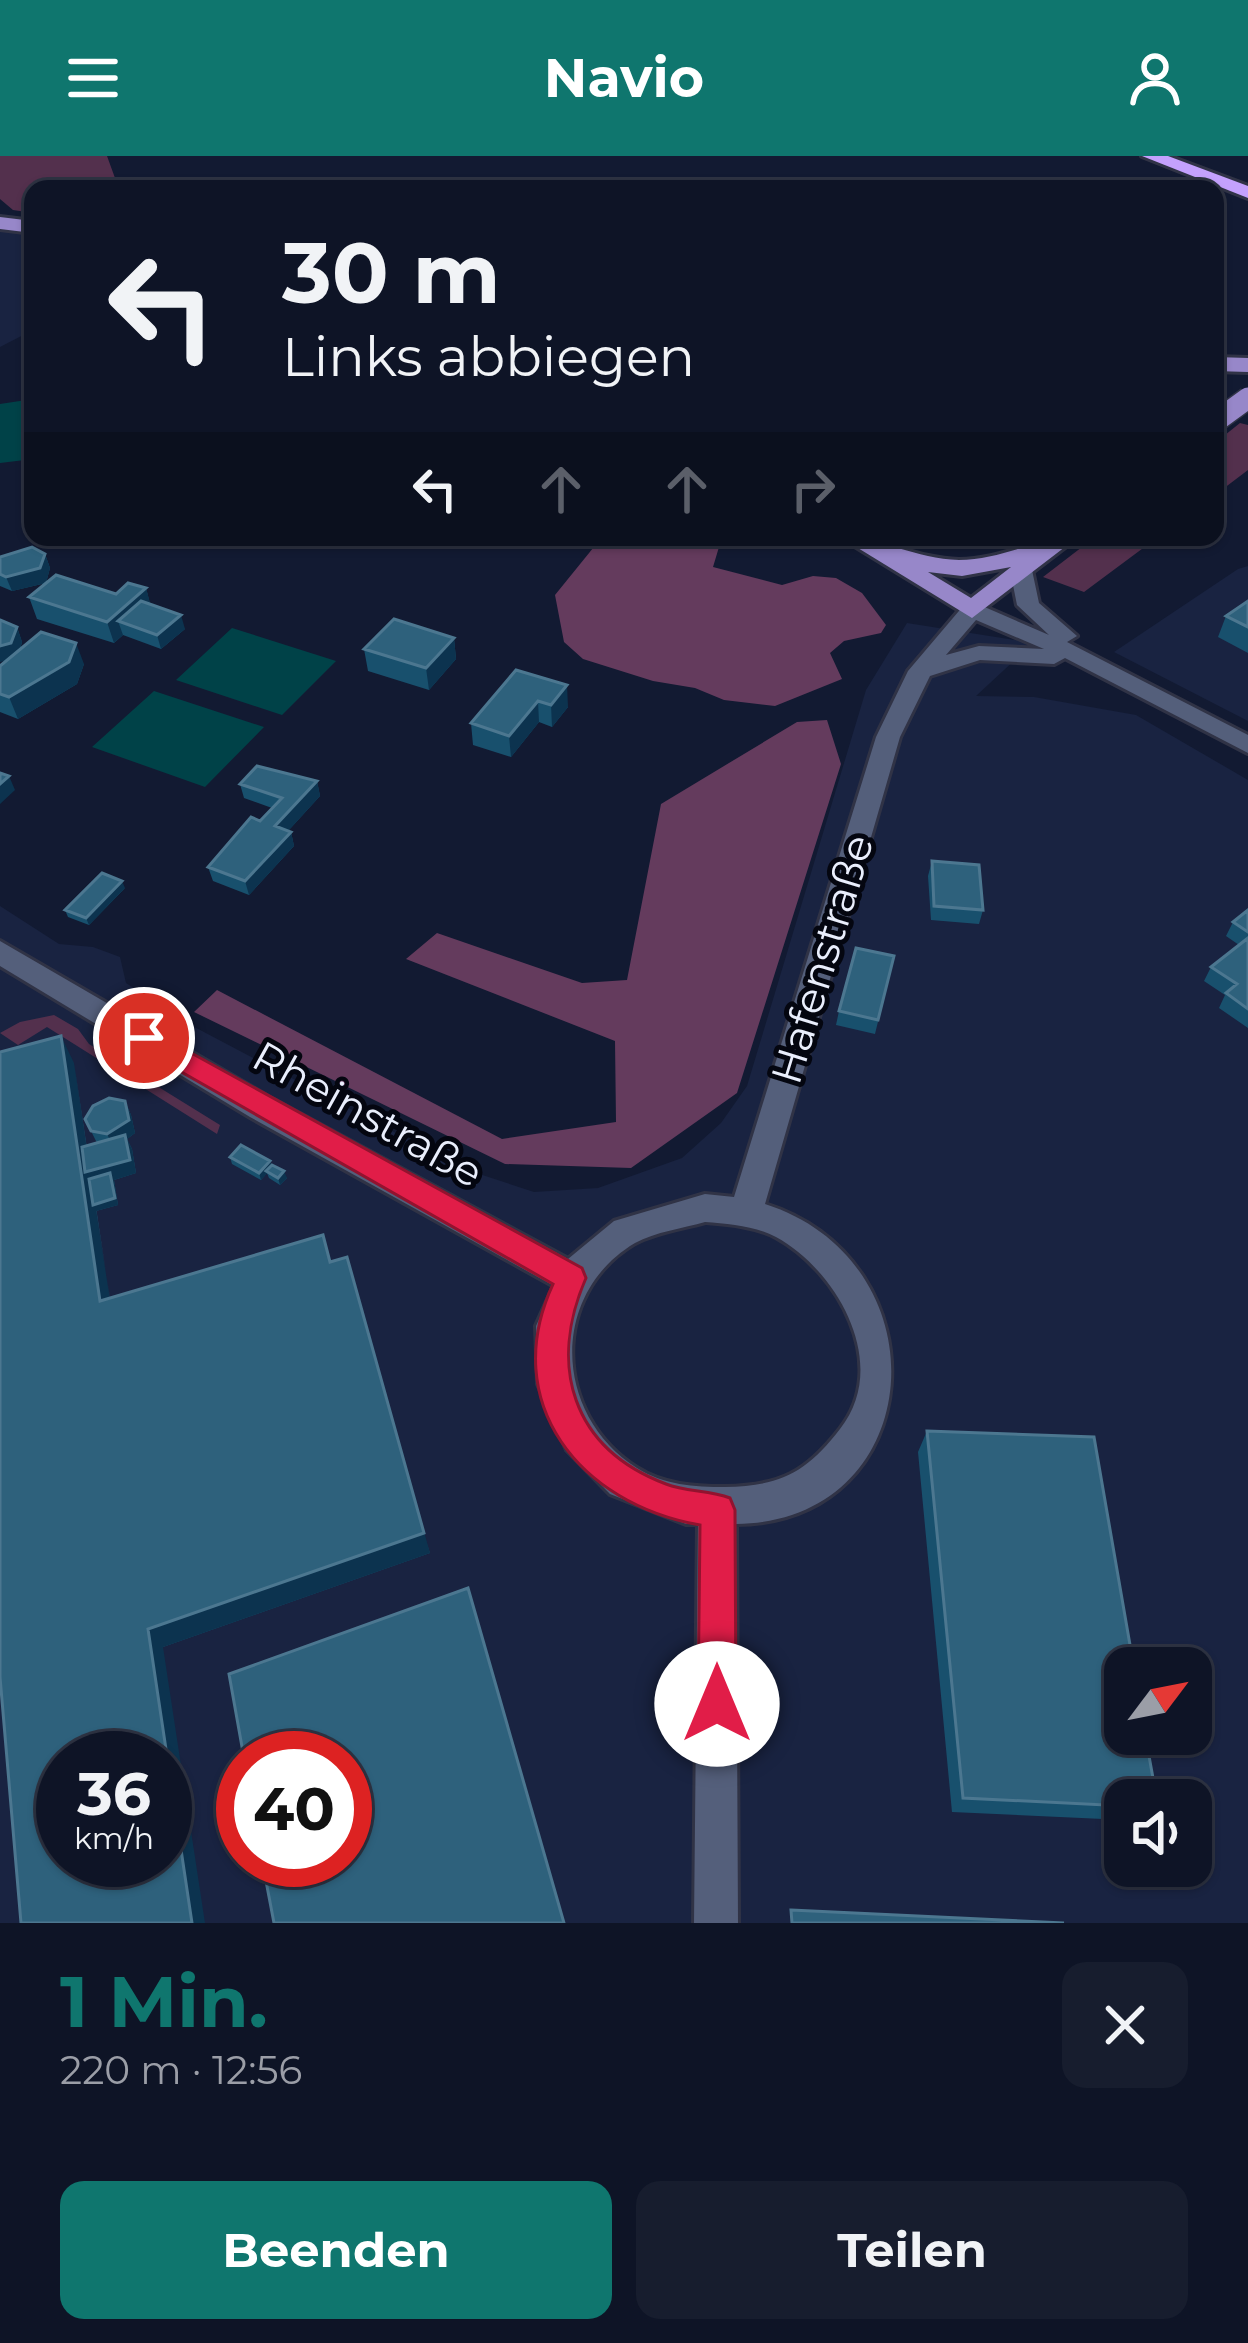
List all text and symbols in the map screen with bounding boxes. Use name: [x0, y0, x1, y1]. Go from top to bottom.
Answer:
icon: menu: [60, 45, 126, 111]
text: Navio: [544, 45, 704, 111]
icon: person: [1122, 45, 1188, 111]
text: 30 m: [282, 222, 501, 324]
icon: left: [84, 228, 240, 384]
text: Links abbiegen: [282, 324, 695, 390]
icon: left: [402, 456, 468, 522]
icon: ahead: [528, 456, 594, 522]
icon: ahead: [654, 456, 720, 522]
icon: right: [780, 456, 846, 522]
street label: Hafenstraße: [760, 828, 884, 1090]
pin: [93, 987, 195, 1089]
icon: arrive: [111, 1005, 177, 1071]
street label: Rheinstraße: [244, 1030, 492, 1198]
position arrow: [654, 1641, 780, 1767]
north arrow: [1104, 1647, 1212, 1755]
map controls: [1104, 1647, 1212, 1887]
speed limit sign: 40: [216, 1731, 372, 1887]
text: 36: [77, 1757, 151, 1830]
button: sound: [1104, 1779, 1212, 1887]
text: km/h: [74, 1820, 154, 1857]
text: 1 Min.: [60, 1957, 268, 2045]
button: close: [1062, 1962, 1188, 2088]
text: 220 m · 12:56: [60, 2046, 302, 2094]
button: Beenden: [60, 2181, 612, 2319]
button: Teilen: [636, 2181, 1188, 2319]

